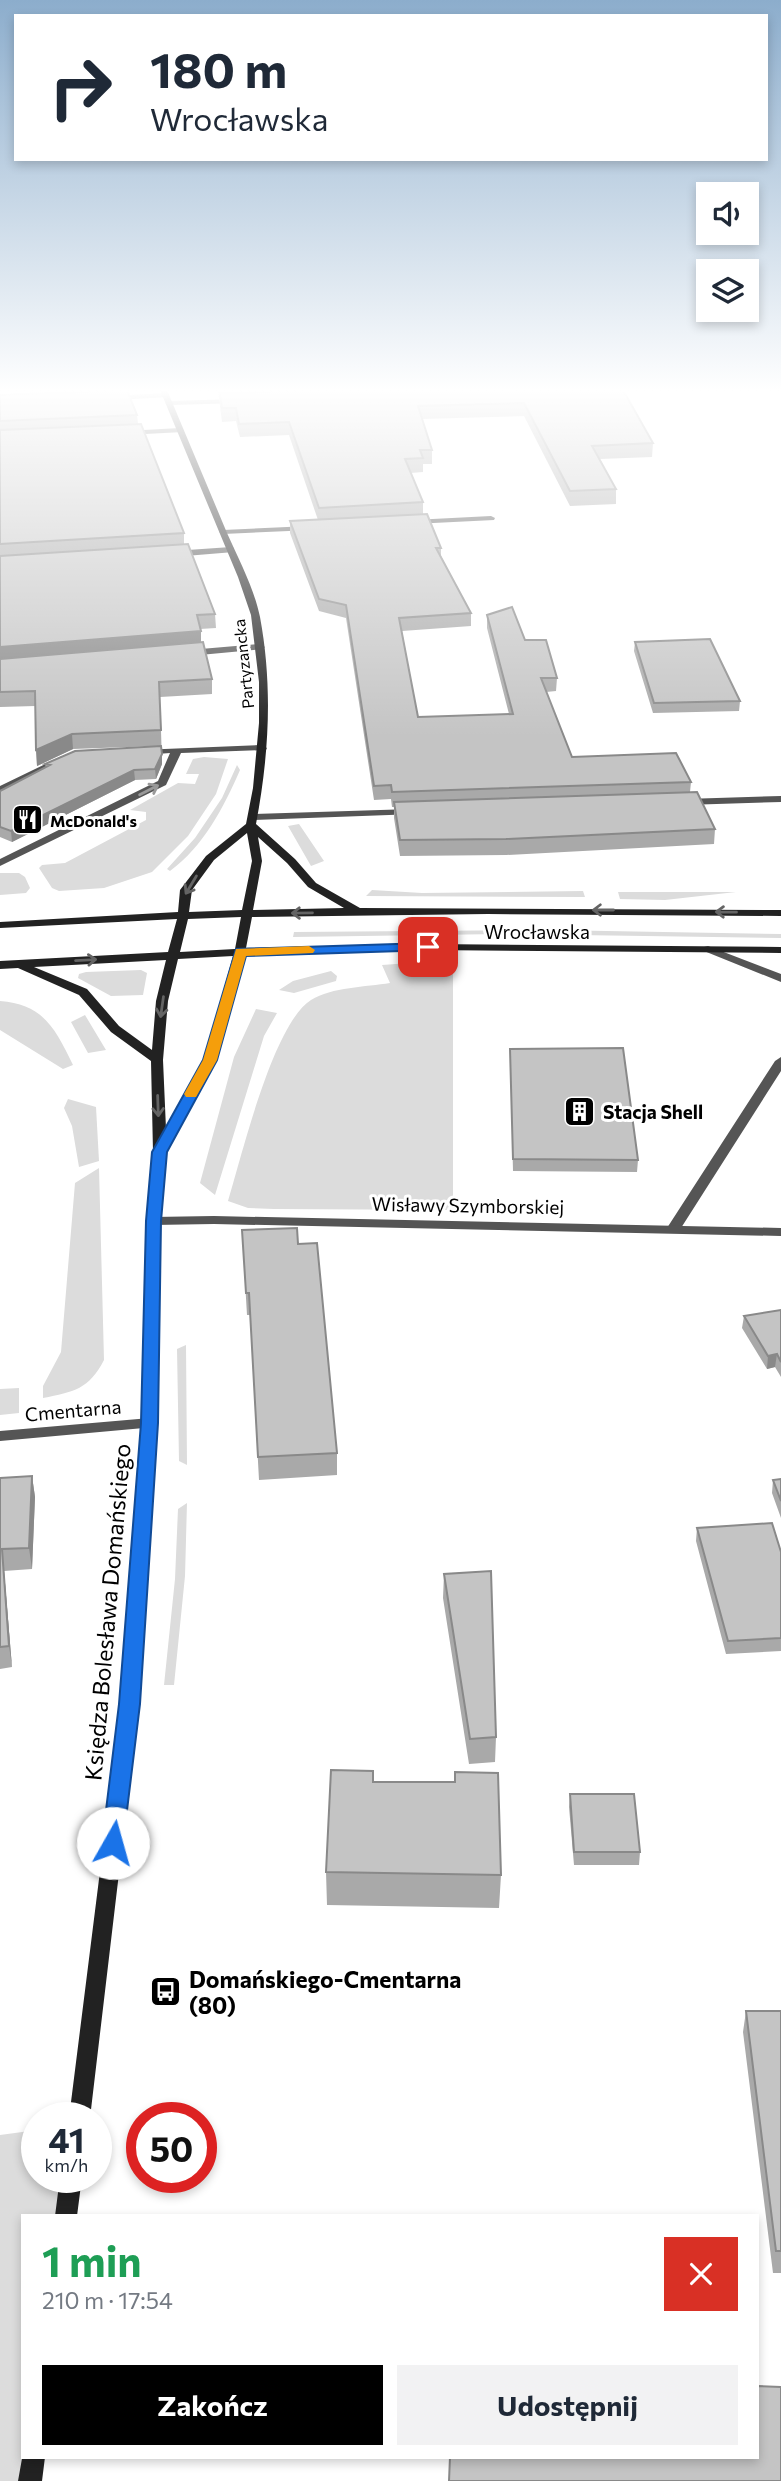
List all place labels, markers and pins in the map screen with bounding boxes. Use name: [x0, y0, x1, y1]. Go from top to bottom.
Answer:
restaurant icon: McDonald's: [10, 803, 44, 837]
place label: McDonald's: [50, 811, 137, 830]
pin: [398, 917, 458, 977]
building icon: Stacja Shell: [563, 1094, 597, 1128]
place label: Stacja Shell: [603, 1100, 703, 1123]
place label: Domańskiego-Cmentarna (80): [189, 1965, 461, 2019]
bus stop icon: Domańskiego-Cmentarna (80): [149, 1975, 183, 2009]

